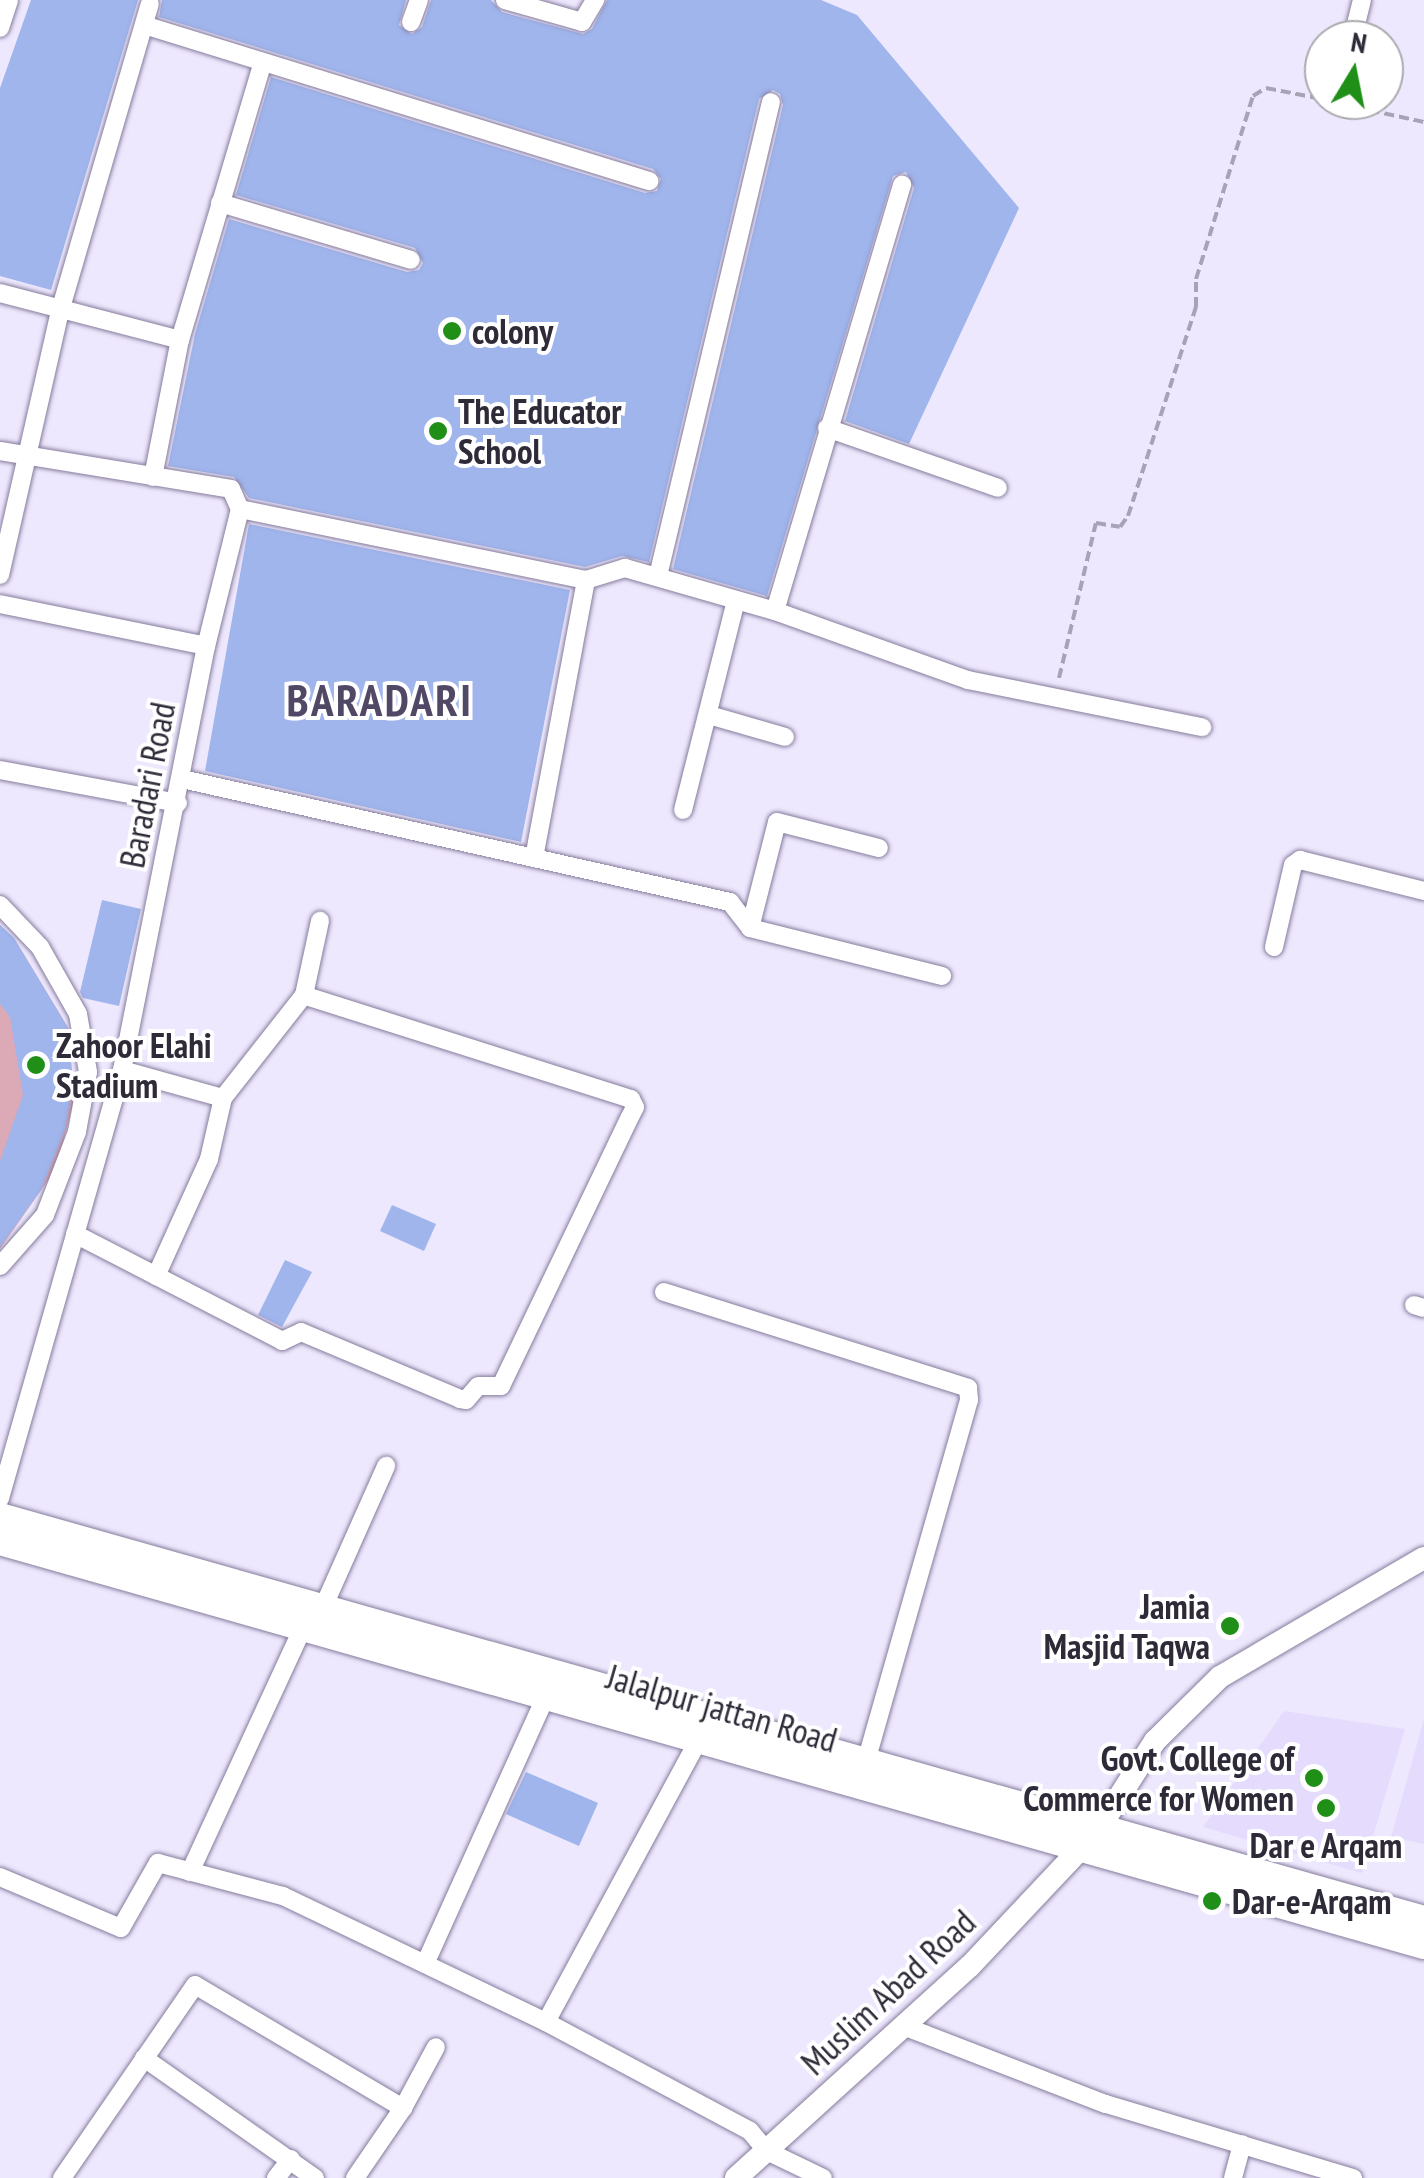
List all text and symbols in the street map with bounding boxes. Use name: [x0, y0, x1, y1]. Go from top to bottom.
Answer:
north arrow: [1304, 20, 1404, 120]
text: N: [1348, 22, 1370, 61]
place label: colony: [472, 310, 553, 352]
marker: colony: [441, 320, 463, 342]
place label: The Educator School: [458, 390, 621, 472]
marker: The Educator School: [427, 420, 449, 442]
district label: BARADARI: [286, 673, 474, 727]
street label: Baradari Road: [110, 699, 184, 871]
place label: Zahoor Elahi Stadium: [56, 1024, 212, 1106]
marker: Zahoor Elahi Stadium: [25, 1054, 47, 1076]
place label: Jamia Masjid Taqwa: [1043, 1585, 1210, 1667]
marker: Jamia Masjid Taqwa: [1219, 1615, 1241, 1637]
street label: Jalalpur jattan Road: [602, 1655, 842, 1761]
place label: Govt. College of Commerce for Women: [1023, 1737, 1294, 1819]
marker: Govt. College of Commerce for Women: [1303, 1767, 1325, 1789]
marker: Dar e Arqam: [1315, 1797, 1337, 1819]
place label: Dar e Arqam: [1249, 1824, 1403, 1866]
place label: Dar-e-Arqam: [1232, 1880, 1392, 1922]
marker: Dar-e-Arqam: [1201, 1890, 1223, 1912]
street label: Muslim Abad Road: [792, 1900, 984, 2084]

